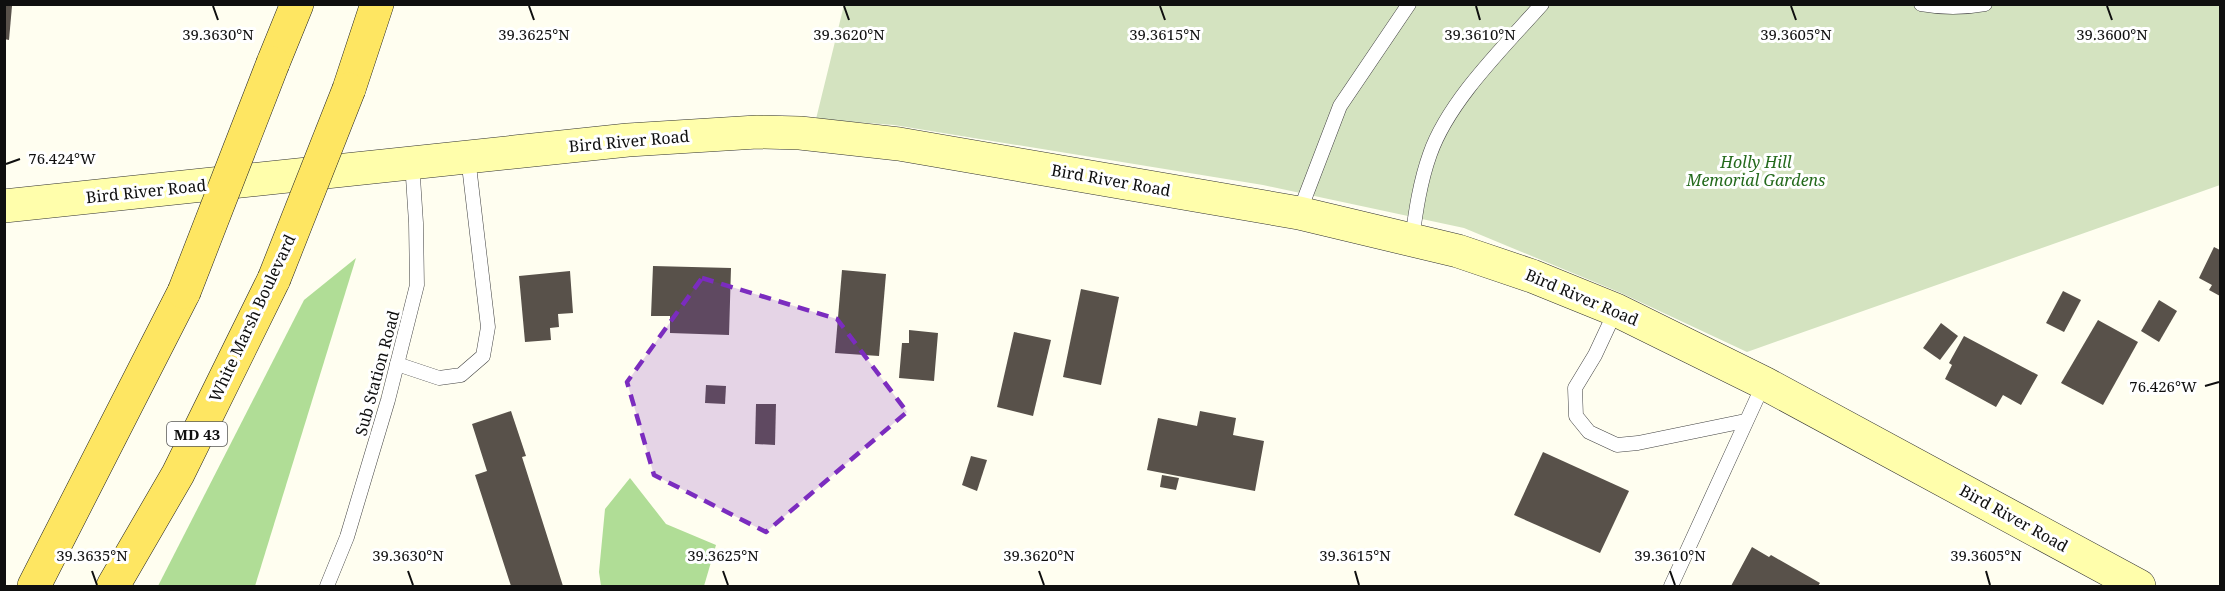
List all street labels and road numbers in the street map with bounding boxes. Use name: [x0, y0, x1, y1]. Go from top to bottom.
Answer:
street label: Bird River Road: [568, 125, 690, 157]
street label: Bird River Road: [1050, 159, 1173, 201]
street label: Bird River Road: [85, 174, 207, 208]
street label: White Marsh Boulevard: [203, 231, 301, 405]
street label: Bird River Road: [1522, 263, 1642, 331]
street label: Sub Station Road: [350, 308, 404, 438]
road number: MD 43: [167, 422, 227, 446]
street label: Bird River Road: [1956, 479, 2072, 557]

